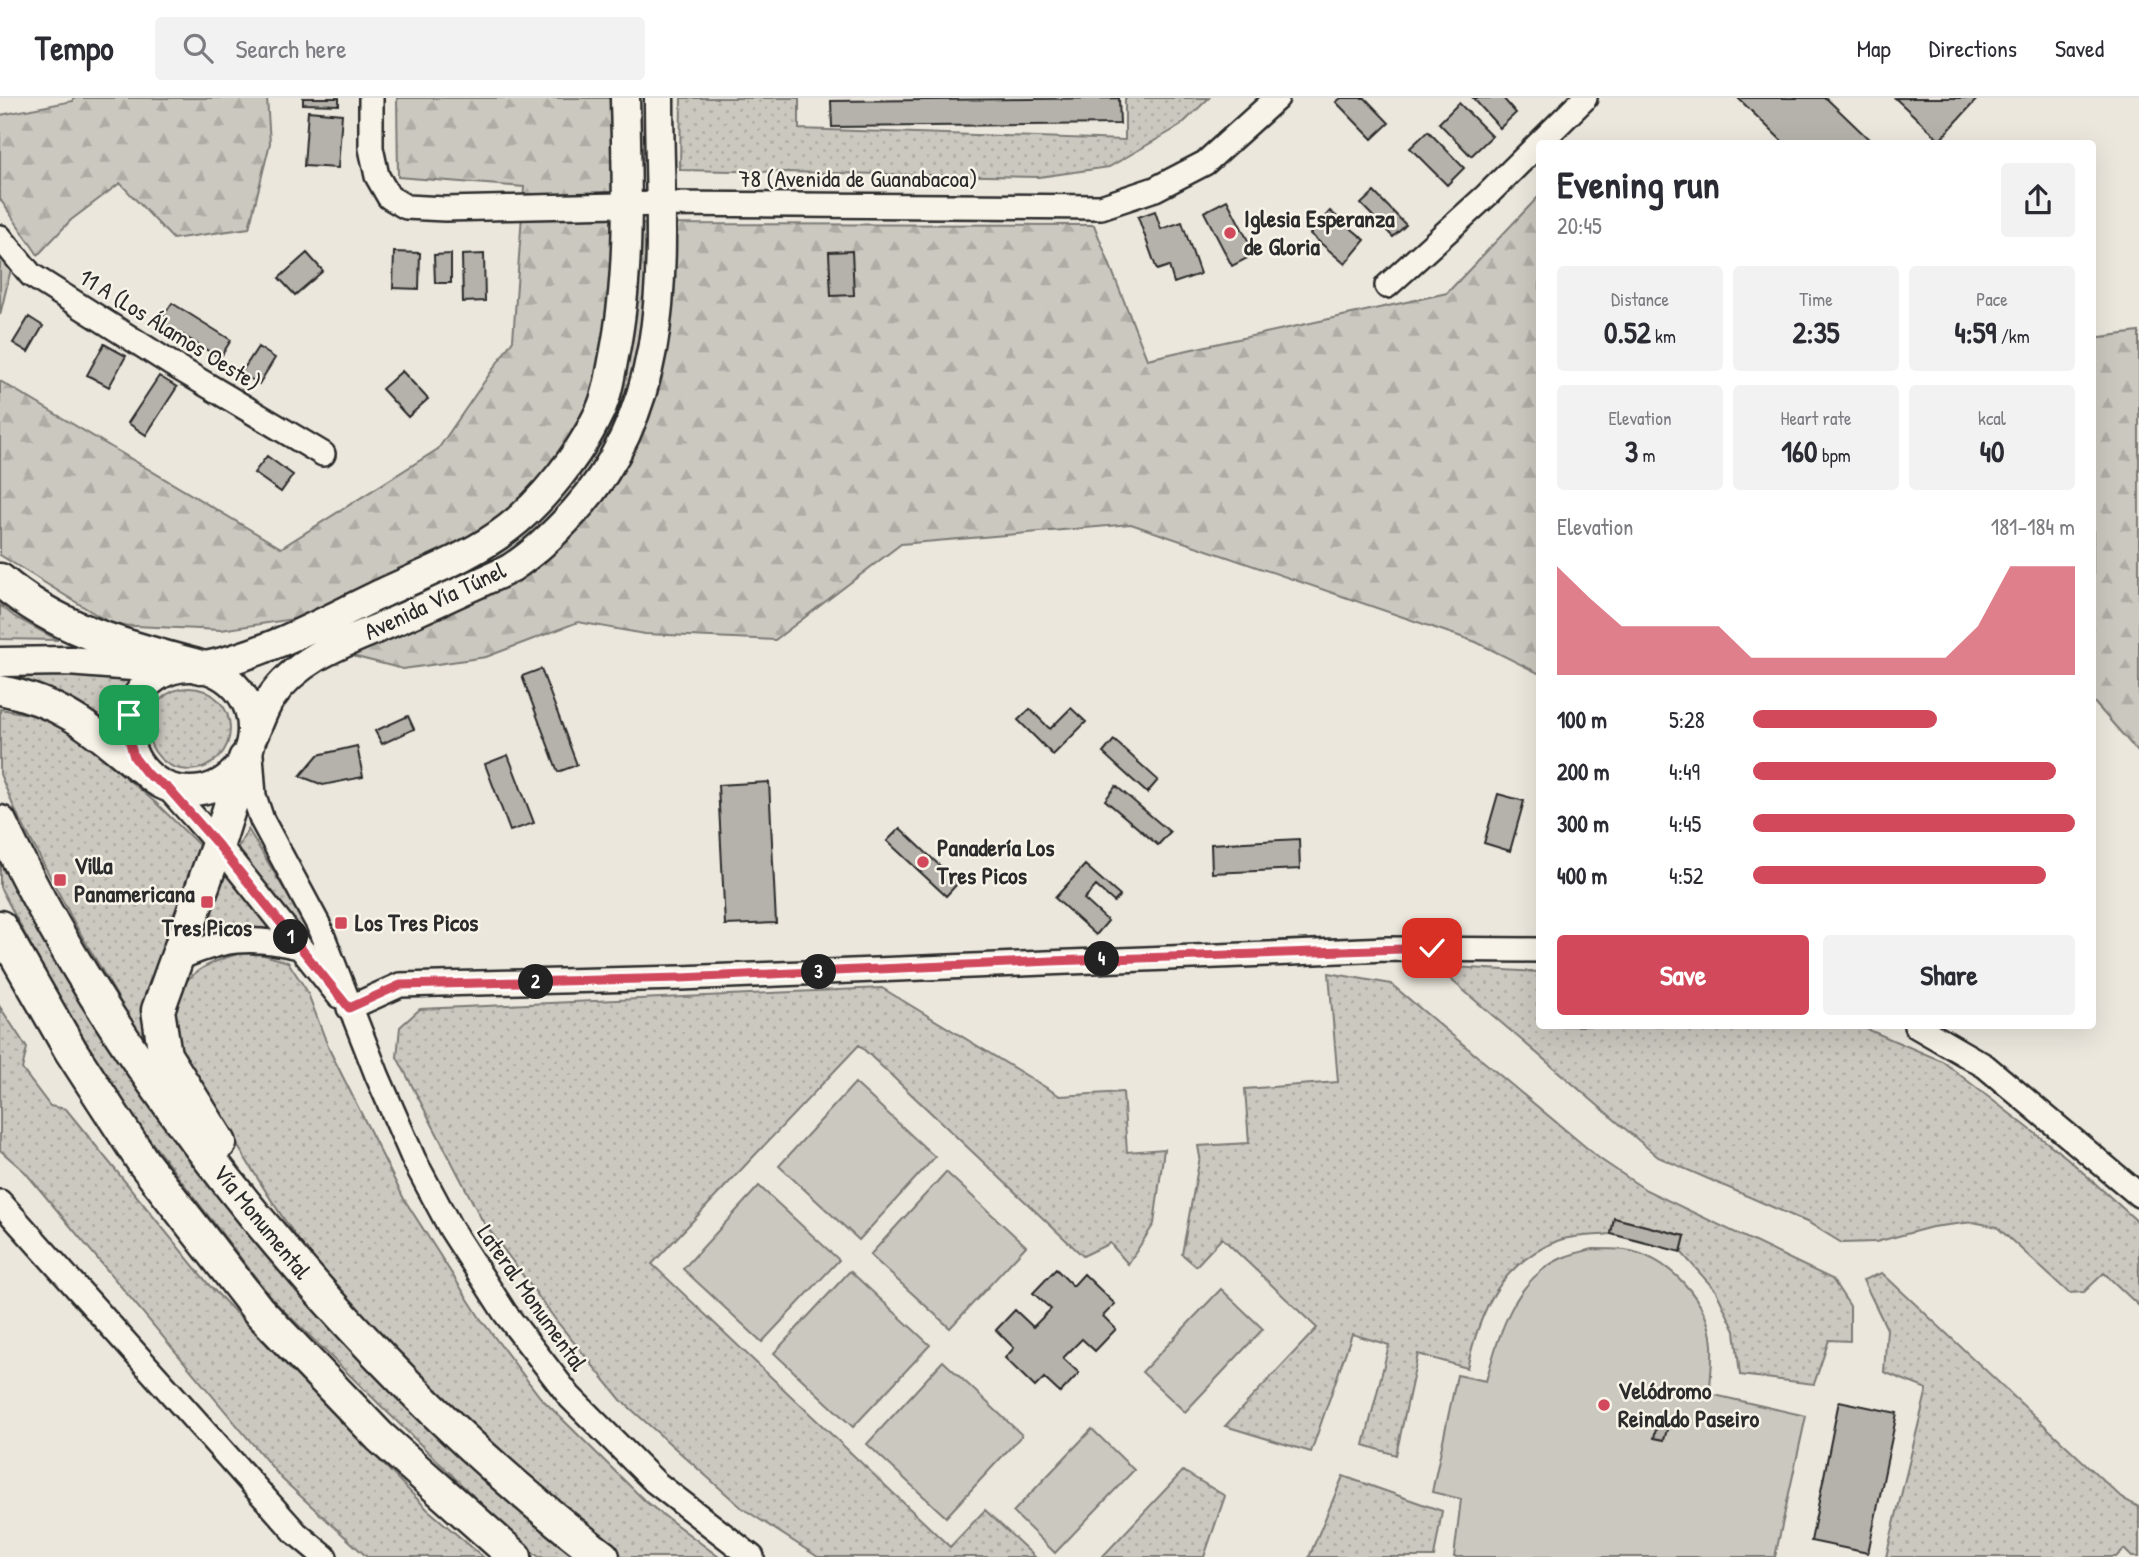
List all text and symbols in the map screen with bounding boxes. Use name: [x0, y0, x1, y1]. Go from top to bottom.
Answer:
search box: [155, 17, 645, 80]
text: Tempo: [35, 26, 113, 70]
icon: search: [179, 29, 217, 67]
text: Search here: [235, 31, 347, 66]
text: Map: [1857, 32, 1891, 64]
text: Directions: [1929, 32, 2017, 64]
text: Saved: [2055, 32, 2104, 64]
text: Evening run: [1557, 158, 1720, 210]
street label: 78 (Avenida de Guanabacoa): [739, 162, 977, 194]
button: share: [2001, 163, 2075, 237]
place label: Iglesia Esperanza de Gloria: [1244, 202, 1395, 262]
text: 20:45: [1557, 210, 1602, 241]
marker: Iglesia Esperanza de Gloria: [1222, 225, 1238, 241]
street label: 11 A (Los Álamos Oeste): [74, 260, 267, 398]
text: Distance: [1611, 286, 1669, 312]
text: Time: [1799, 286, 1833, 312]
text: Pace: [1976, 286, 2008, 312]
text: 0.52: [1604, 312, 1651, 352]
text: 2:35: [1792, 312, 1840, 352]
text: 4:59: [1954, 312, 1996, 352]
text: km: [1651, 323, 1676, 349]
text: /km: [1996, 323, 2030, 349]
text: Elevation: [1608, 405, 1672, 431]
text: Heart rate: [1781, 405, 1851, 431]
text: kcal: [1978, 405, 2006, 431]
text: 3: [1625, 431, 1638, 471]
text: 160: [1781, 431, 1818, 471]
text: 40: [1980, 431, 2004, 471]
text: m: [1638, 442, 1655, 468]
text: bpm: [1818, 442, 1851, 468]
text: Elevation: [1557, 511, 1633, 542]
text: 181–184 m: [1991, 511, 2075, 542]
street label: Avenida Vía Túnel: [359, 553, 511, 647]
pin: [99, 685, 159, 745]
icon: arrive: [110, 696, 148, 734]
text: 100 m: [1557, 704, 1607, 735]
text: 5:28: [1669, 704, 1705, 735]
text: 200 m: [1557, 756, 1609, 787]
text: 4:49: [1669, 756, 1700, 787]
text: 300 m: [1557, 808, 1609, 839]
text: 4:45: [1669, 808, 1701, 839]
place label: Panadería Los Tres Picos: [936, 831, 1055, 891]
place label: Villa Panamericana: [74, 849, 195, 909]
marker: Panadería Los Tres Picos: [915, 854, 931, 870]
text: 400 m: [1557, 860, 1607, 891]
text: 4:52: [1669, 860, 1703, 891]
marker: Villa Panamericana: [52, 872, 68, 888]
marker: Tres Picos: [199, 894, 215, 910]
place label: Los Tres Picos: [355, 906, 478, 938]
place label: Tres Picos: [161, 911, 252, 943]
marker: Los Tres Picos: [333, 915, 349, 931]
pin: [1402, 918, 1462, 978]
pin: 1: [274, 920, 308, 954]
text: 1: [287, 923, 294, 949]
icon: check: [1413, 929, 1451, 967]
button: Save: [1557, 935, 1809, 1015]
button: Share: [1823, 935, 2075, 1015]
pin: 4: [1084, 942, 1120, 976]
text: 4: [1098, 945, 1105, 971]
pin: 3: [802, 954, 836, 990]
text: 3: [814, 958, 823, 984]
pin: 2: [518, 964, 554, 1000]
text: 2: [531, 968, 540, 994]
street label: Vía Monumental: [207, 1157, 319, 1286]
street label: Lateral Monumental: [470, 1218, 596, 1377]
place label: Velódromo Reinaldo Paseiro: [1618, 1374, 1759, 1434]
marker: Velódromo Reinaldo Paseiro: [1596, 1397, 1612, 1413]

